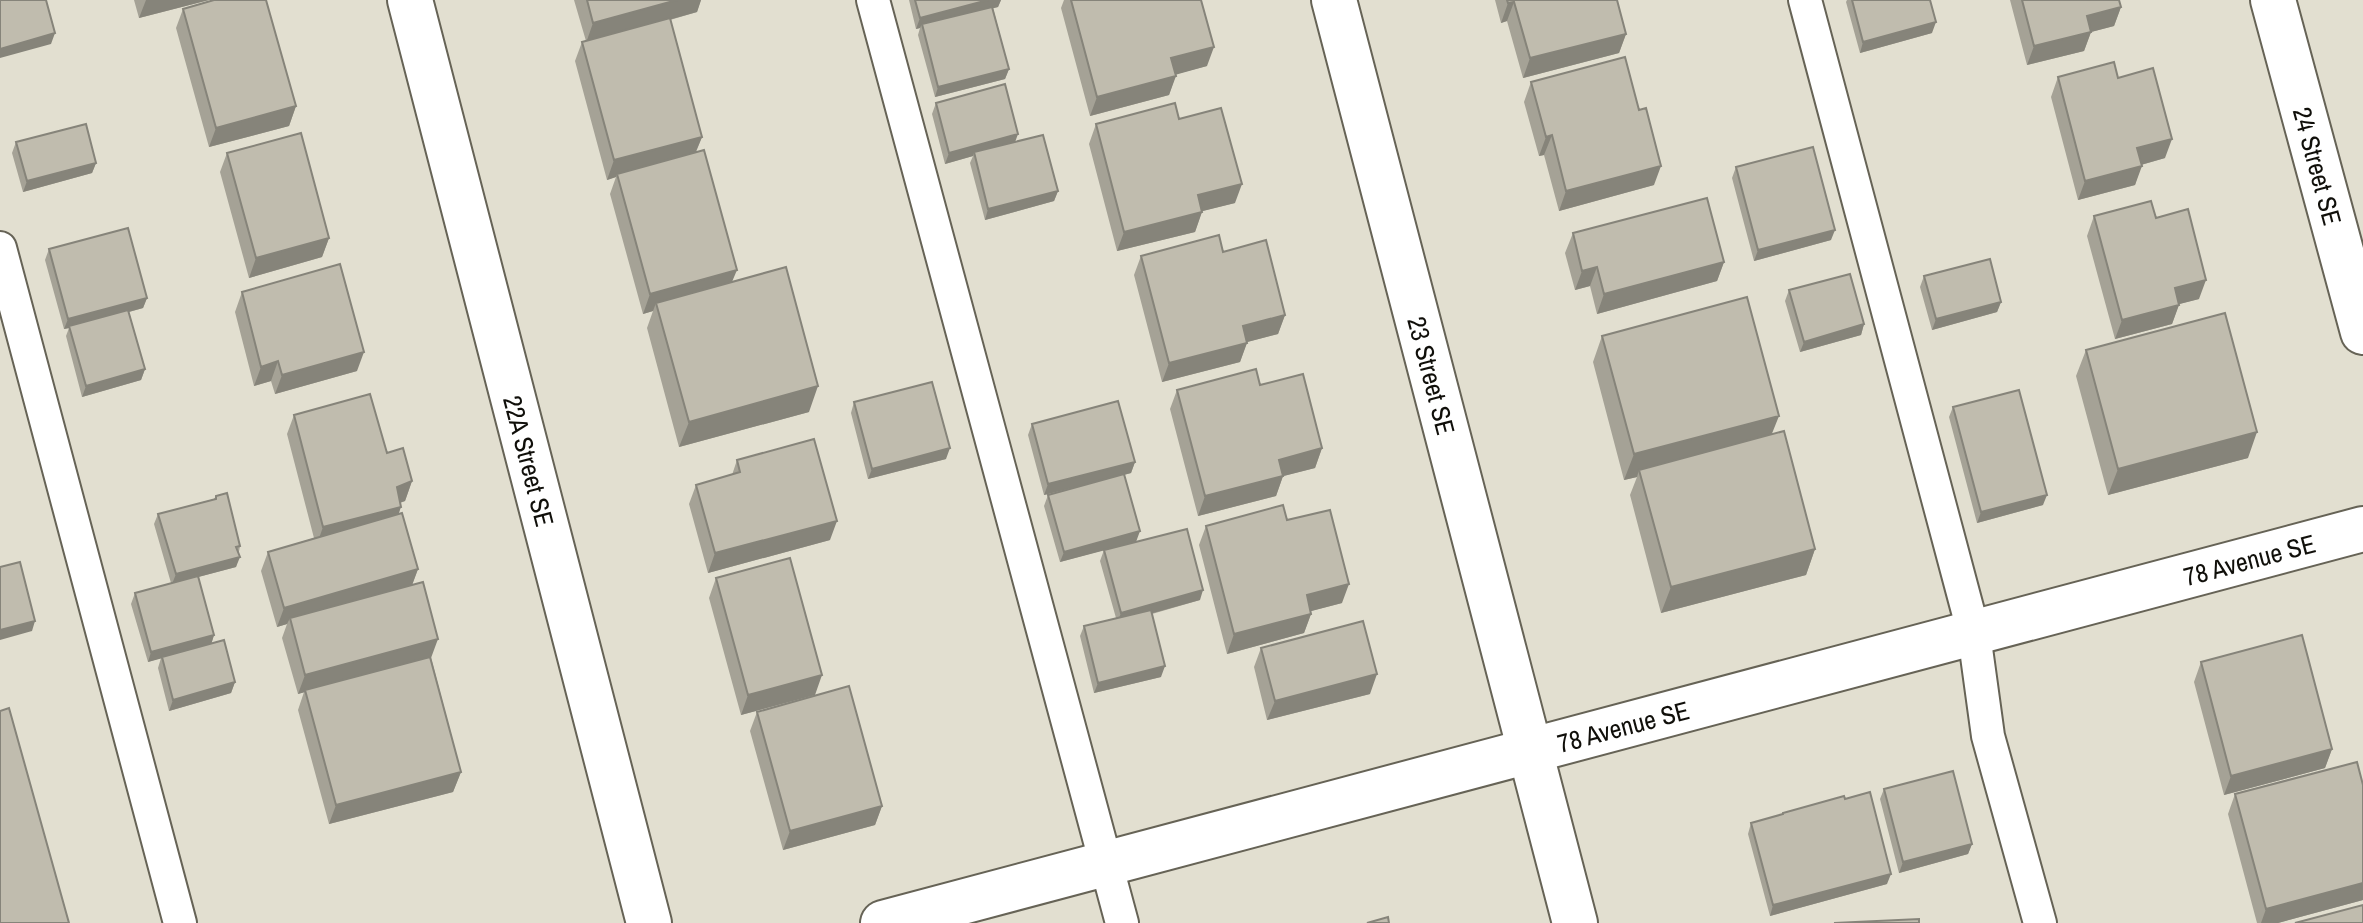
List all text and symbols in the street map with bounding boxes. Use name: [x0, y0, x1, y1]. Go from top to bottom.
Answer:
street label: 24 Street SE: [2285, 103, 2351, 229]
street label: 23 Street SE: [1400, 312, 1464, 438]
street label: 22A Street SE: [496, 392, 563, 530]
street label: 78 Avenue SE: [2180, 525, 2319, 593]
street label: 78 Avenue SE: [1554, 692, 1693, 760]

